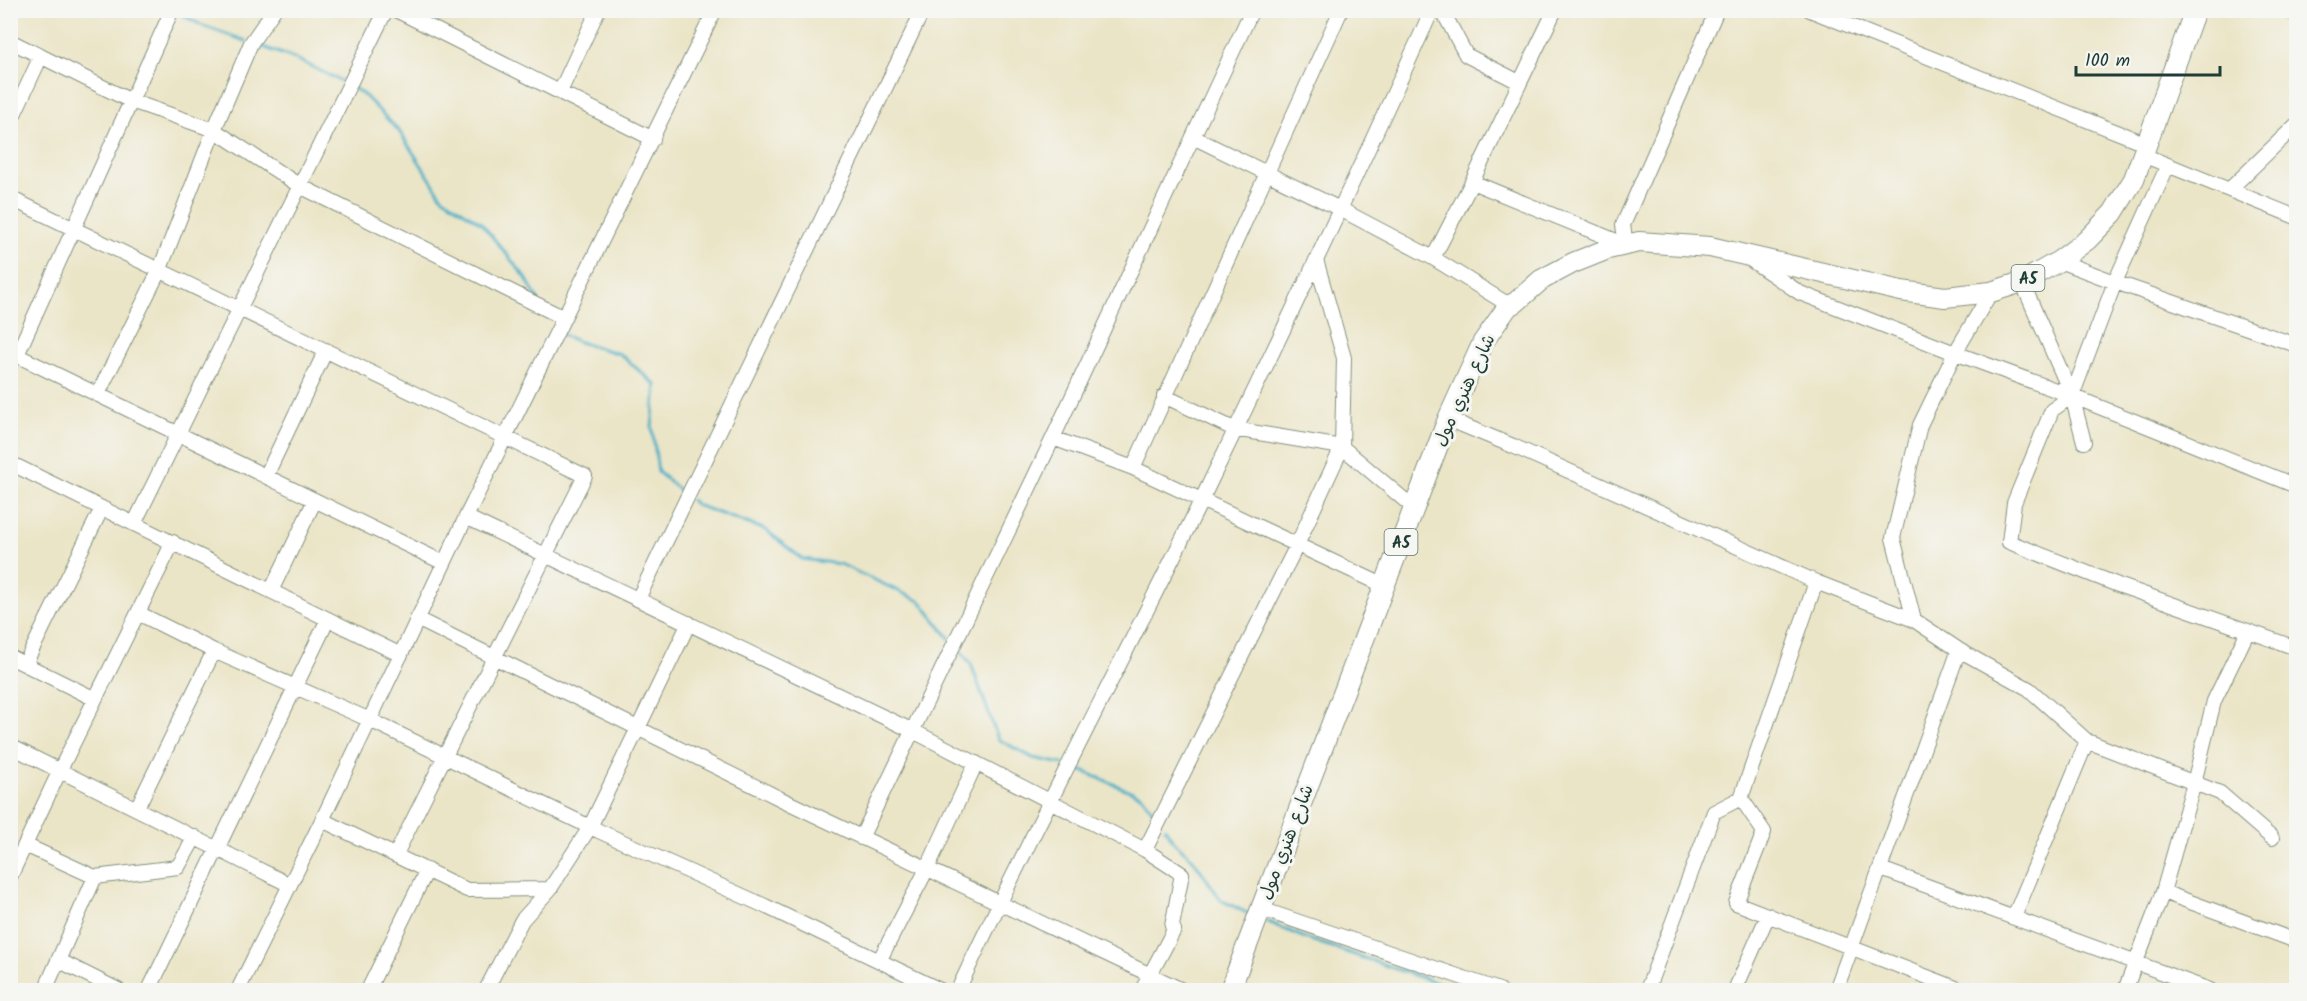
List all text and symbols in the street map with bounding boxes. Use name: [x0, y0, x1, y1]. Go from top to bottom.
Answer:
scale bar: [2076, 39, 2220, 77]
text: 100 m: [2085, 47, 2130, 76]
road number: A5: [2012, 265, 2044, 291]
street label: شارع هنري مول: [1427, 330, 1504, 452]
road number: A5: [1384, 529, 1418, 555]
street label: شارع هنري مول: [1252, 781, 1323, 904]

